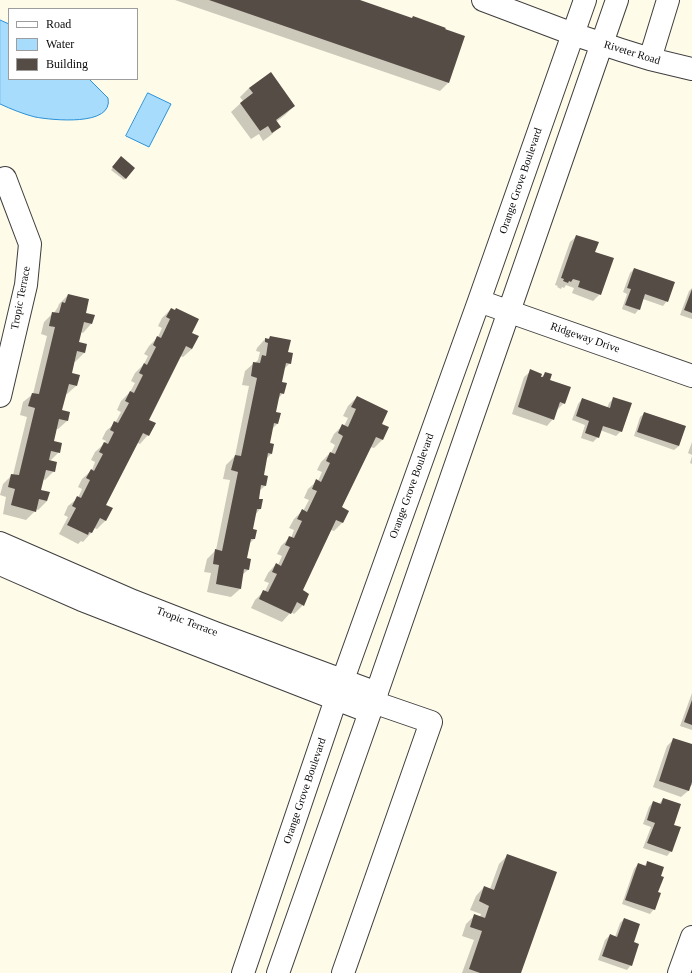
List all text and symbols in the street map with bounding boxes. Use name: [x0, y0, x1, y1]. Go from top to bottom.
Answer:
legend: [8, 8, 138, 80]
text: Road: [46, 17, 71, 31]
text: Water: [46, 37, 74, 51]
street label: Riveter Road: [602, 38, 662, 68]
text: Building: [46, 57, 88, 71]
street label: Orange Grove Boulevard: [497, 126, 545, 236]
street label: Tropic Terrace: [8, 265, 34, 331]
street label: Ridgeway Drive: [549, 320, 621, 356]
street label: Orange Grove Boulevard: [387, 432, 437, 540]
street label: Tropic Terrace: [155, 604, 219, 640]
street label: Orange Grove Boulevard: [281, 736, 329, 846]

